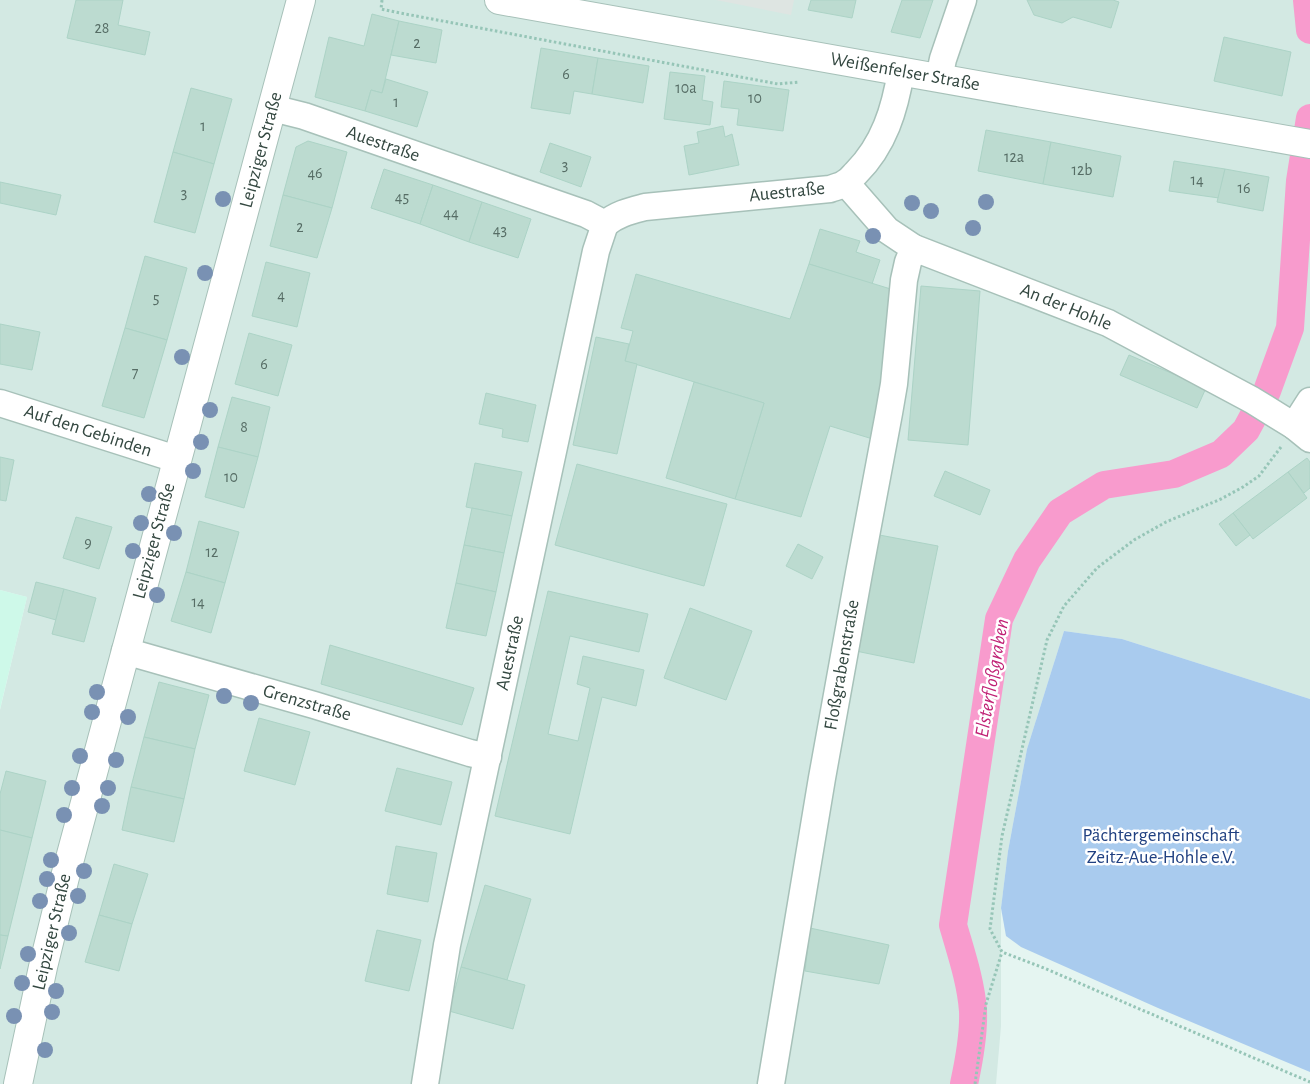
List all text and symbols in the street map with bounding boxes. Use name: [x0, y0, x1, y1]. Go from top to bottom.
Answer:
house number: 28: [95, 20, 109, 36]
house number: 2: [413, 35, 421, 51]
street label: Weißenfelser Straße: [829, 49, 981, 95]
house number: 6: [562, 66, 570, 82]
house number: 10a: [675, 80, 697, 96]
street label: Leipziger Straße: [236, 90, 286, 210]
house number: 10: [748, 90, 762, 106]
house number: 1: [393, 94, 399, 110]
house number: 1: [200, 118, 206, 134]
street label: Auestraße: [344, 123, 422, 165]
house number: 12a: [1004, 149, 1024, 165]
house number: 3: [562, 157, 568, 173]
house number: 12b: [1071, 162, 1093, 178]
house number: 46: [307, 165, 323, 181]
house number: 14: [1190, 172, 1204, 188]
street label: Auestraße: [748, 179, 826, 205]
house number: 16: [1237, 180, 1251, 196]
house number: 3: [181, 185, 187, 201]
house number: 45: [395, 189, 409, 205]
house number: 44: [443, 205, 459, 221]
house number: 2: [296, 219, 304, 235]
house number: 43: [493, 222, 507, 238]
street label: An der Hohle: [1018, 280, 1114, 334]
house number: 4: [277, 287, 285, 303]
house number: 5: [153, 290, 159, 306]
house number: 6: [260, 356, 268, 372]
house number: 7: [132, 365, 139, 381]
street label: Auf den Gebinden: [22, 401, 154, 461]
house number: 8: [240, 419, 248, 435]
house number: 10: [224, 469, 238, 485]
street label: Leipziger Straße: [129, 481, 179, 601]
house number: 9: [84, 535, 92, 551]
house number: 12: [206, 544, 218, 560]
house number: 14: [191, 594, 205, 610]
street label: Floßgrabenstraße: [821, 598, 863, 732]
street label: Auestraße: [493, 614, 527, 692]
water label: Elsterfloßgraben: [972, 617, 1012, 739]
street label: Grenzstraße: [261, 681, 353, 725]
park label: Pächtergemeinschaft Zeitz-Aue-Hohle e.V.: [1082, 826, 1240, 867]
street label: Leipziger Straße: [29, 872, 75, 992]

